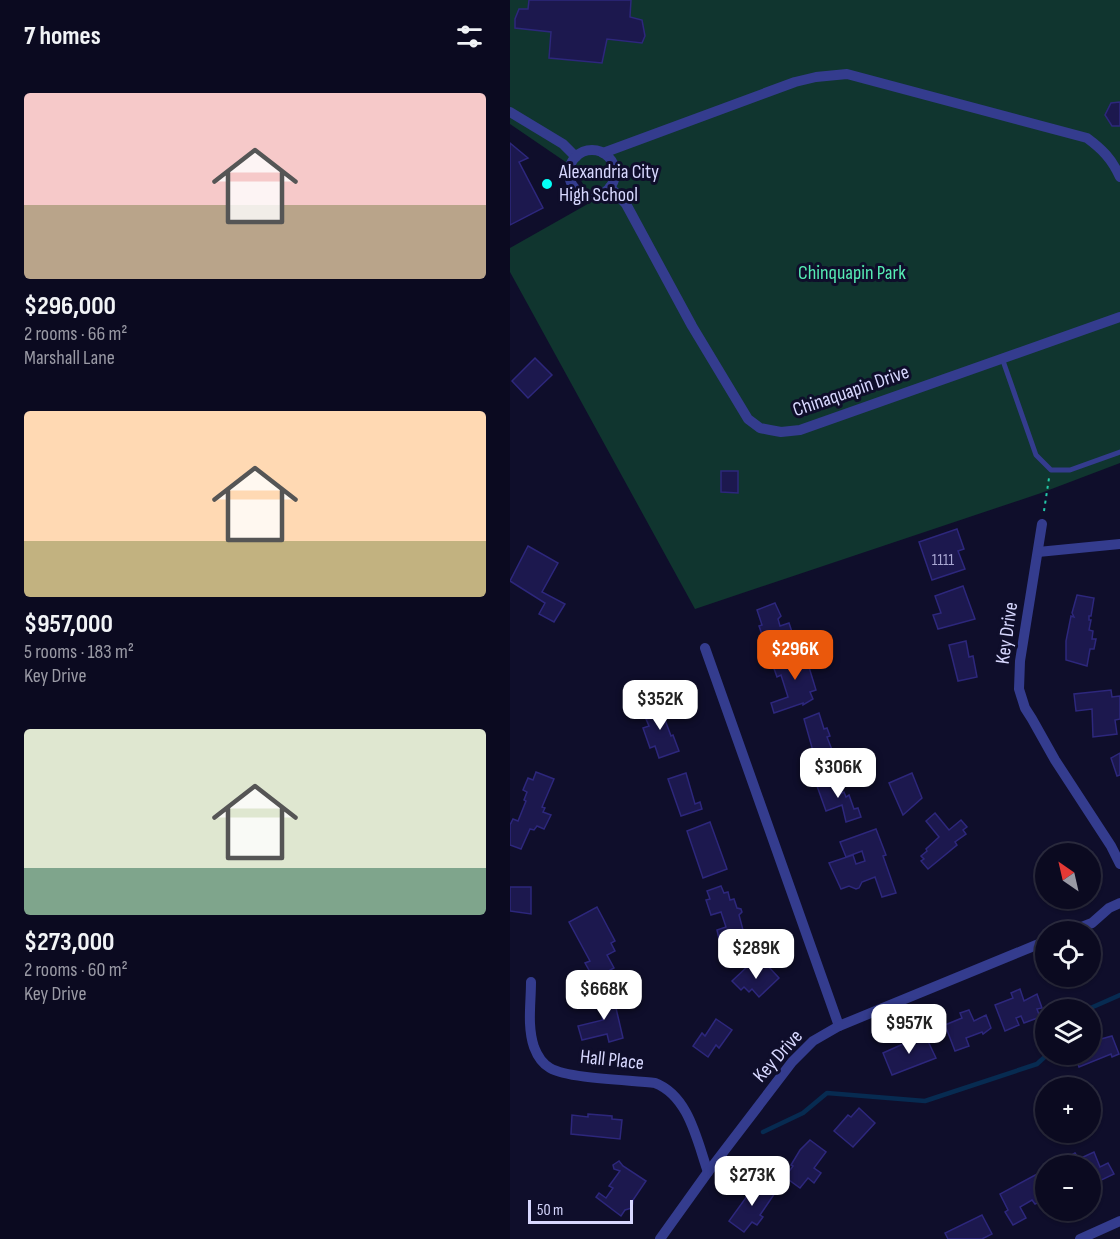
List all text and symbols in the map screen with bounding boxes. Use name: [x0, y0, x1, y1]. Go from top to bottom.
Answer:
icon: filters: [453, 20, 486, 53]
text: 7 homes: [24, 21, 101, 52]
icon: home: [201, 132, 309, 240]
place label: Alexandria City High School: [558, 160, 659, 207]
marker: Alexandria City High School: [540, 177, 554, 191]
park label: Chinquapin Park: [798, 261, 906, 285]
text: $296,000: [24, 291, 116, 322]
text: 2 rooms · 66 m²: [24, 322, 128, 346]
text: Marshall Lane: [24, 346, 115, 370]
street label: Chinaquapin Drive: [790, 360, 912, 422]
icon: home: [201, 450, 309, 558]
house number: 1111: [932, 551, 955, 570]
street label: Key Drive: [991, 600, 1023, 666]
text: $957,000: [24, 609, 113, 640]
pin: $296K: [753, 630, 837, 681]
text: $296K: [771, 637, 819, 661]
text: 5 rooms · 183 m²: [24, 640, 134, 664]
text: Key Drive: [24, 664, 86, 688]
pin: $352K: [618, 680, 702, 731]
text: $352K: [637, 687, 683, 711]
pin: $306K: [796, 748, 880, 799]
text: $306K: [814, 755, 862, 779]
icon: home: [201, 768, 309, 876]
north arrow: [1035, 843, 1101, 909]
map controls: [1035, 843, 1101, 1221]
button: locate: [1035, 921, 1101, 987]
text: $273,000: [24, 927, 114, 958]
pin: $289K: [714, 929, 798, 980]
text: $289K: [732, 936, 780, 960]
text: 2 rooms · 60 m²: [24, 958, 128, 982]
pin: $668K: [562, 970, 646, 1021]
text: $668K: [580, 977, 628, 1001]
text: Key Drive: [24, 982, 86, 1006]
button: layers: [1035, 999, 1101, 1065]
pin: $957K: [867, 1004, 951, 1055]
text: $957K: [885, 1011, 933, 1035]
street label: Key Drive: [748, 1025, 808, 1087]
street label: Hall Place: [579, 1045, 645, 1075]
button: +: [1035, 1077, 1101, 1143]
button: −: [1035, 1155, 1101, 1221]
pin: $273K: [710, 1156, 794, 1207]
text: $273K: [729, 1163, 775, 1187]
scale bar: [528, 1197, 633, 1224]
text: 50 m: [537, 1201, 563, 1220]

